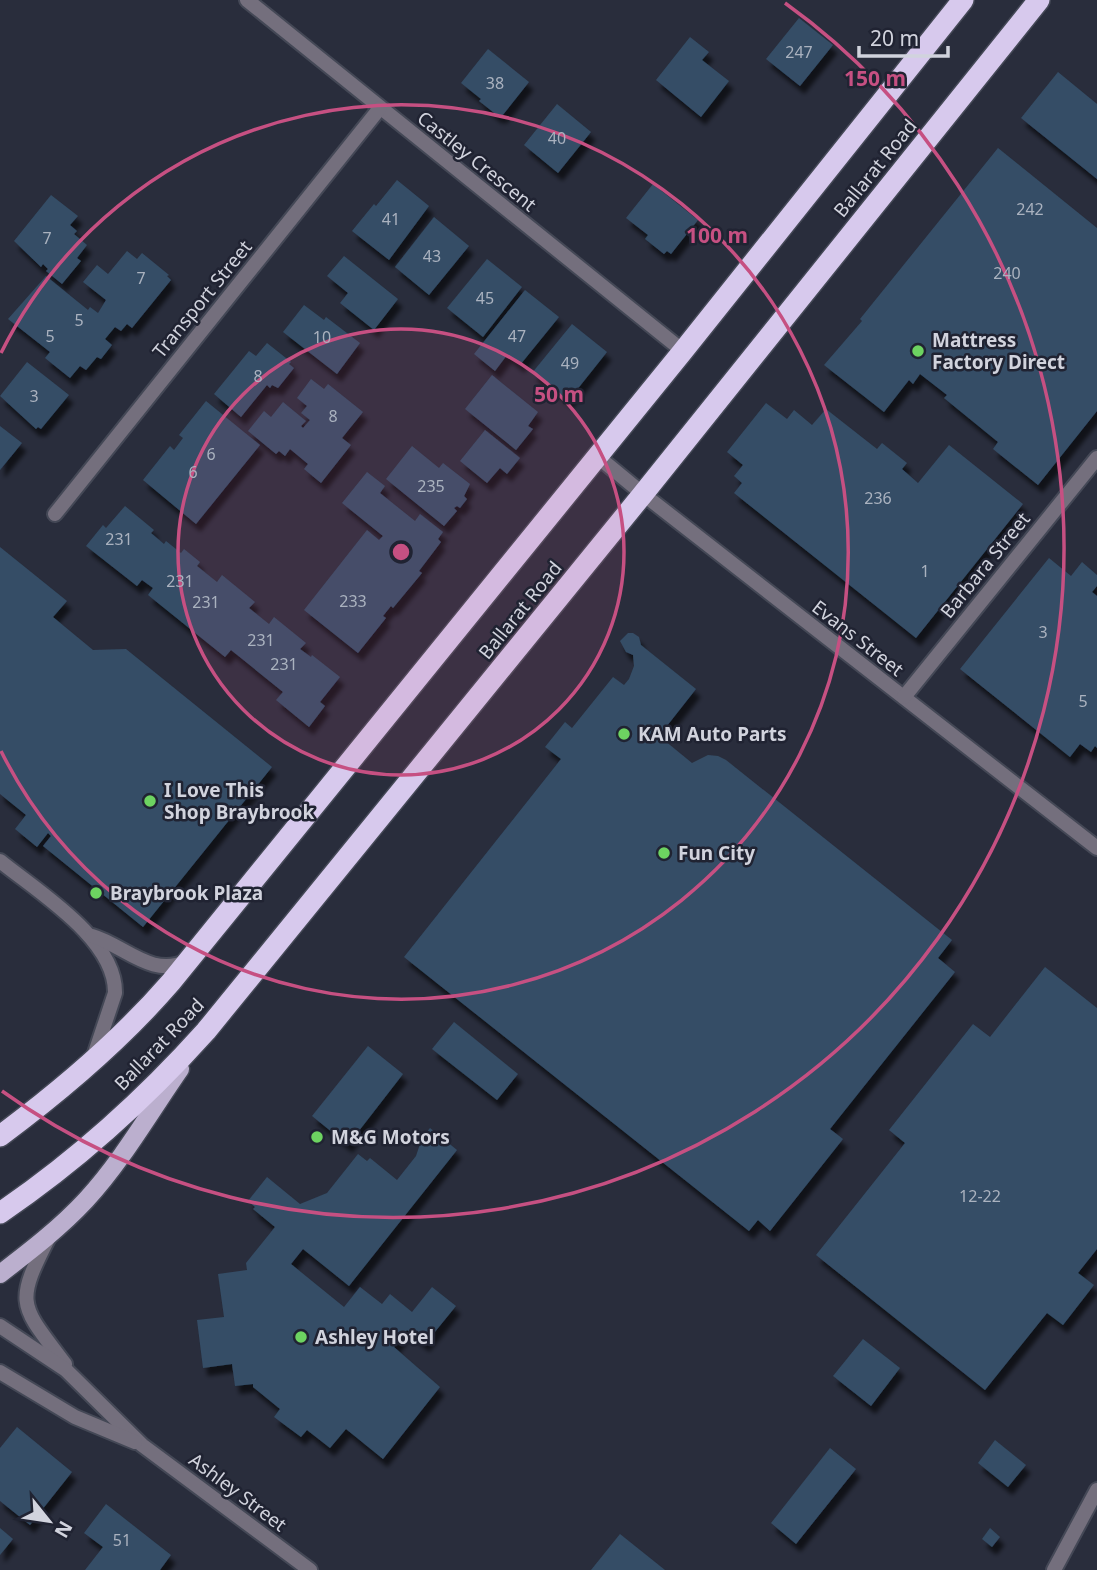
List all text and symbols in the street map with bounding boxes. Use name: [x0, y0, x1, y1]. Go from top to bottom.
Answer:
scale bar: [859, 14, 948, 58]
text: 20 m: [870, 24, 919, 52]
house number: 247: [785, 41, 813, 63]
text: 150 m: [844, 64, 906, 92]
house number: 38: [486, 72, 504, 94]
street label: Castley Crescent: [412, 105, 542, 217]
street label: Ballarat Road: [827, 114, 923, 222]
house number: 40: [548, 127, 566, 149]
house number: 242: [1016, 198, 1044, 220]
house number: 41: [382, 208, 400, 230]
text: 100 m: [686, 221, 748, 249]
house number: 7: [42, 227, 52, 249]
street label: Transport Street: [146, 235, 258, 363]
house number: 43: [423, 245, 441, 267]
house number: 240: [993, 262, 1021, 284]
house number: 7: [136, 267, 146, 289]
house number: 45: [476, 287, 494, 309]
house number: 5: [74, 309, 84, 331]
house number: 5: [45, 325, 55, 347]
house number: 47: [508, 325, 526, 347]
house number: 10: [313, 326, 331, 348]
place label: Mattress Factory Direct: [932, 327, 1065, 375]
marker: Mattress Factory Direct: [910, 343, 926, 359]
house number: 49: [561, 352, 579, 374]
house number: 8: [253, 365, 263, 387]
text: 50 m: [534, 380, 584, 408]
house number: 3: [29, 385, 39, 407]
house number: 8: [328, 405, 338, 427]
house number: 6: [206, 443, 216, 465]
house number: 6: [188, 461, 198, 483]
house number: 235: [417, 475, 445, 497]
house number: 236: [864, 487, 892, 509]
street label: Barbara Street: [934, 506, 1036, 623]
house number: 231: [105, 528, 133, 550]
centre of rings: [389, 540, 413, 564]
street label: Ballarat Road: [472, 556, 568, 664]
house number: 1: [920, 560, 930, 582]
house number: 231: [166, 570, 194, 592]
house number: 233: [339, 590, 367, 612]
house number: 231: [192, 591, 220, 613]
street label: Evans Street: [807, 594, 909, 682]
house number: 3: [1038, 621, 1048, 643]
house number: 231: [247, 629, 275, 651]
house number: 231: [270, 653, 298, 675]
house number: 5: [1078, 690, 1088, 712]
place label: KAM Auto Parts: [638, 721, 787, 747]
marker: KAM Auto Parts: [616, 726, 632, 742]
place label: I Love This Shop Braybrook: [164, 777, 314, 825]
marker: I Love This Shop Braybrook: [142, 793, 158, 809]
place label: Fun City: [678, 840, 755, 866]
marker: Fun City: [656, 845, 672, 861]
place label: Braybrook Plaza: [110, 880, 263, 906]
marker: Braybrook Plaza: [88, 885, 104, 901]
street label: Ballarat Road: [108, 992, 210, 1096]
place label: M&G Motors: [331, 1124, 450, 1150]
marker: M&G Motors: [309, 1129, 325, 1145]
house number: 12-22: [959, 1185, 1001, 1207]
place label: Ashley Hotel: [315, 1324, 434, 1350]
marker: Ashley Hotel: [293, 1329, 309, 1345]
street label: Ashley Street: [184, 1447, 292, 1537]
north arrow: [14, 1486, 84, 1556]
text: N: [49, 1516, 79, 1543]
house number: 51: [113, 1529, 131, 1551]

